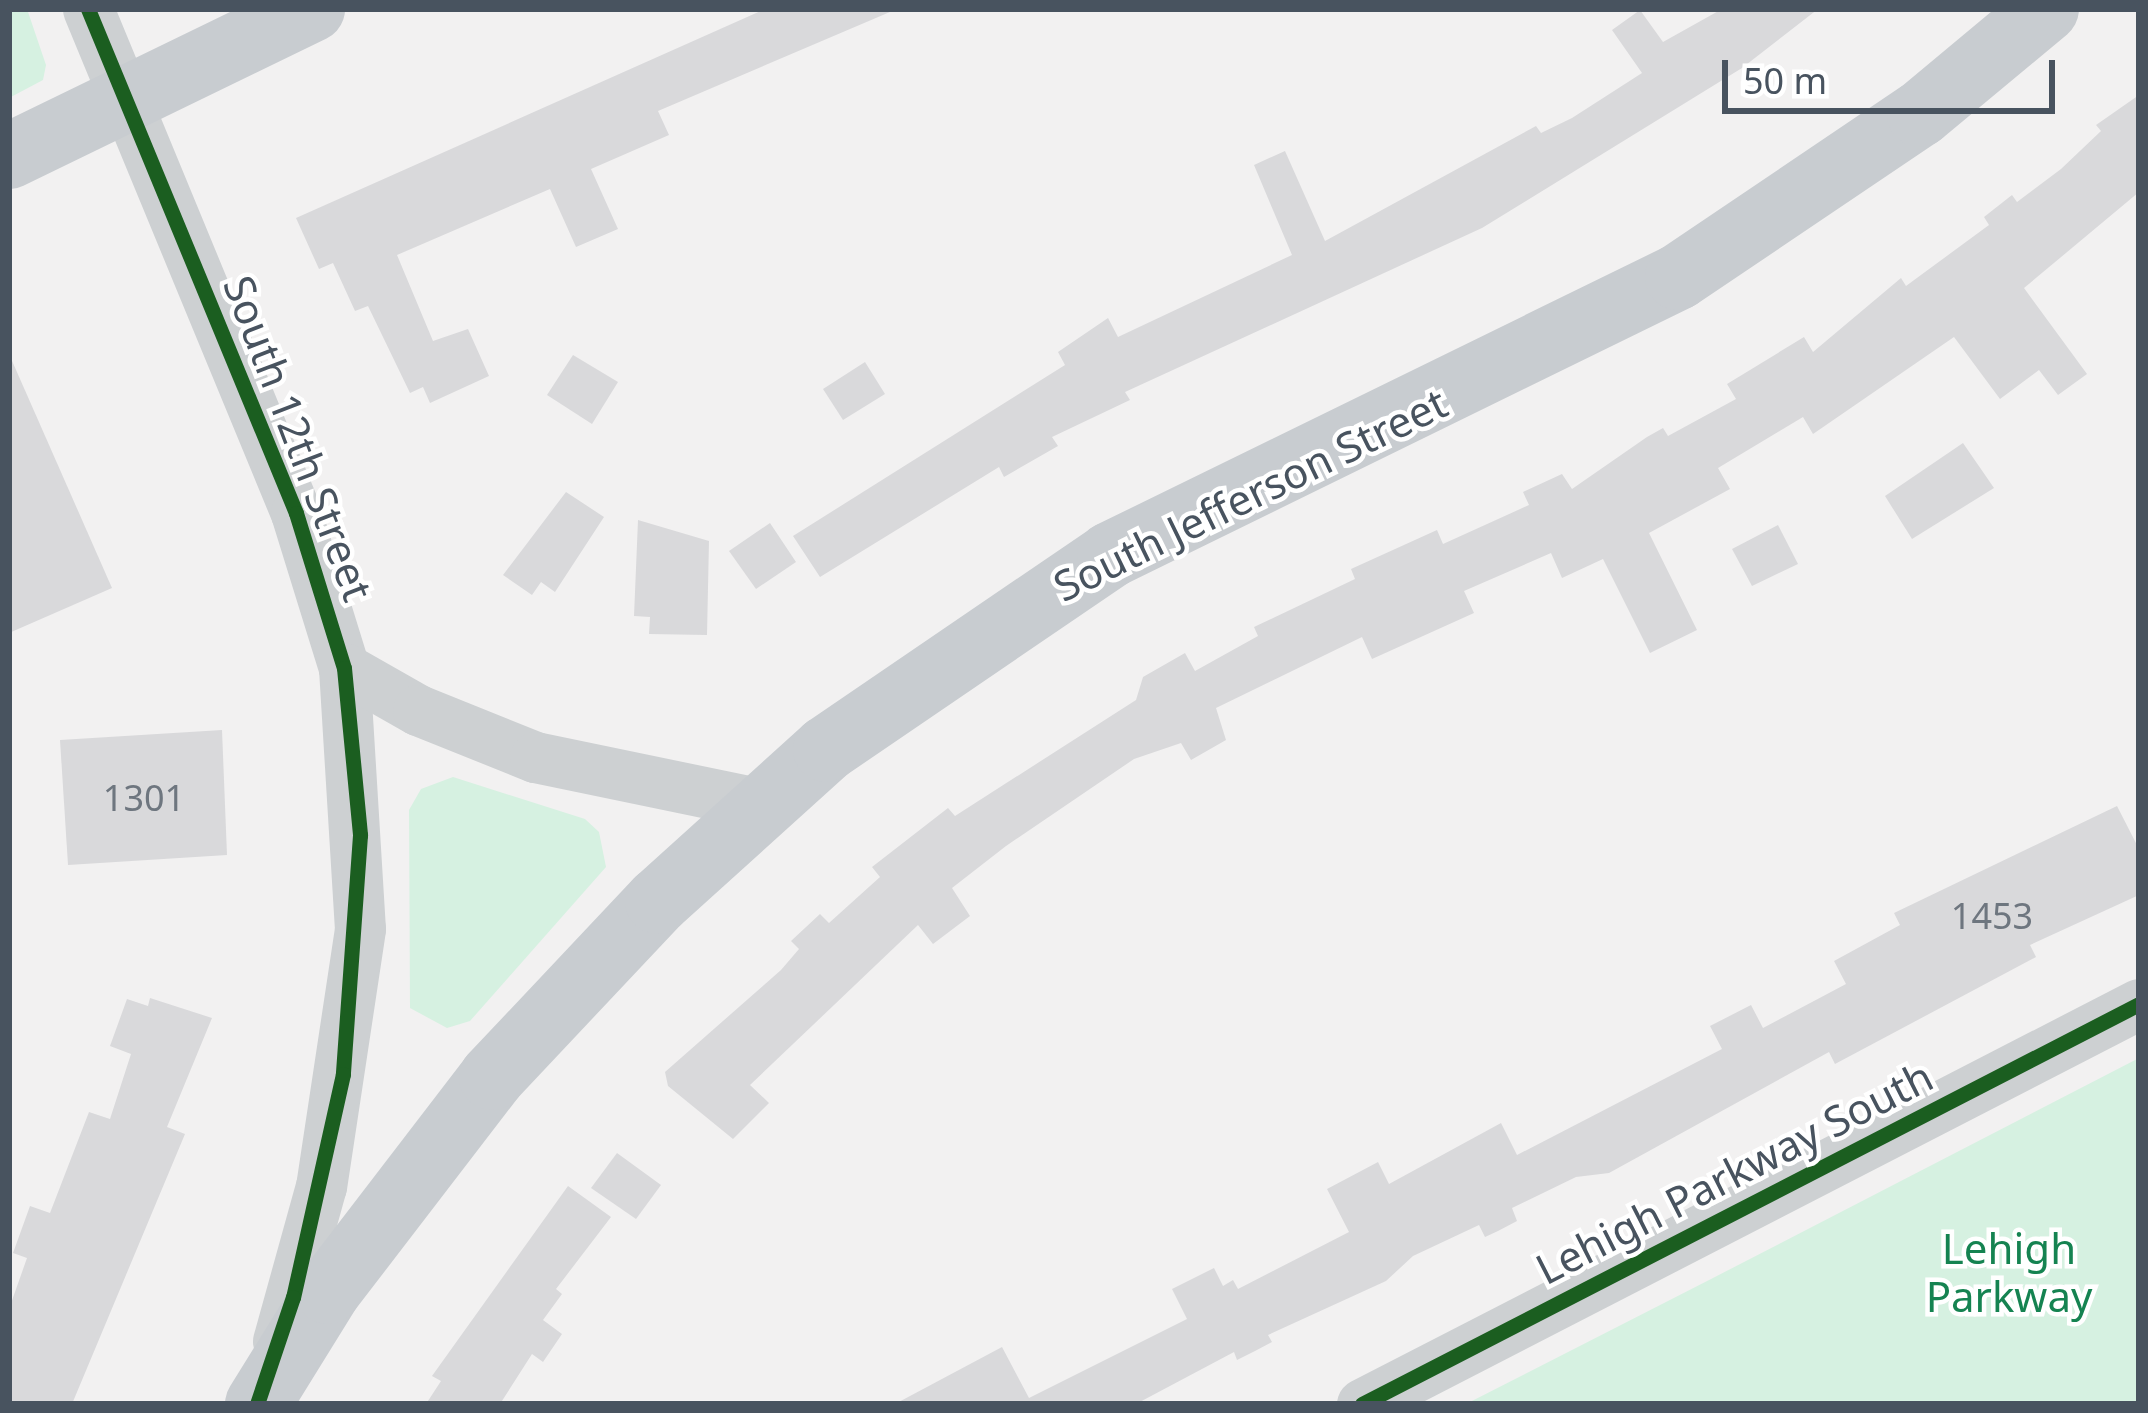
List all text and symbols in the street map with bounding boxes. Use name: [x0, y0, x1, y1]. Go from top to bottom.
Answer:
scale bar: [1728, 36, 2061, 110]
text: 50 m: [1743, 56, 1827, 105]
street label: South 12th Street: [214, 268, 384, 608]
street label: South Jefferson Street: [1045, 377, 1455, 611]
house number: 1301: [103, 776, 185, 820]
house number: 1453: [1951, 894, 2033, 938]
street label: Lehigh Parkway South: [1527, 1050, 1941, 1294]
park label: Lehigh Parkway: [1926, 1223, 2092, 1322]

